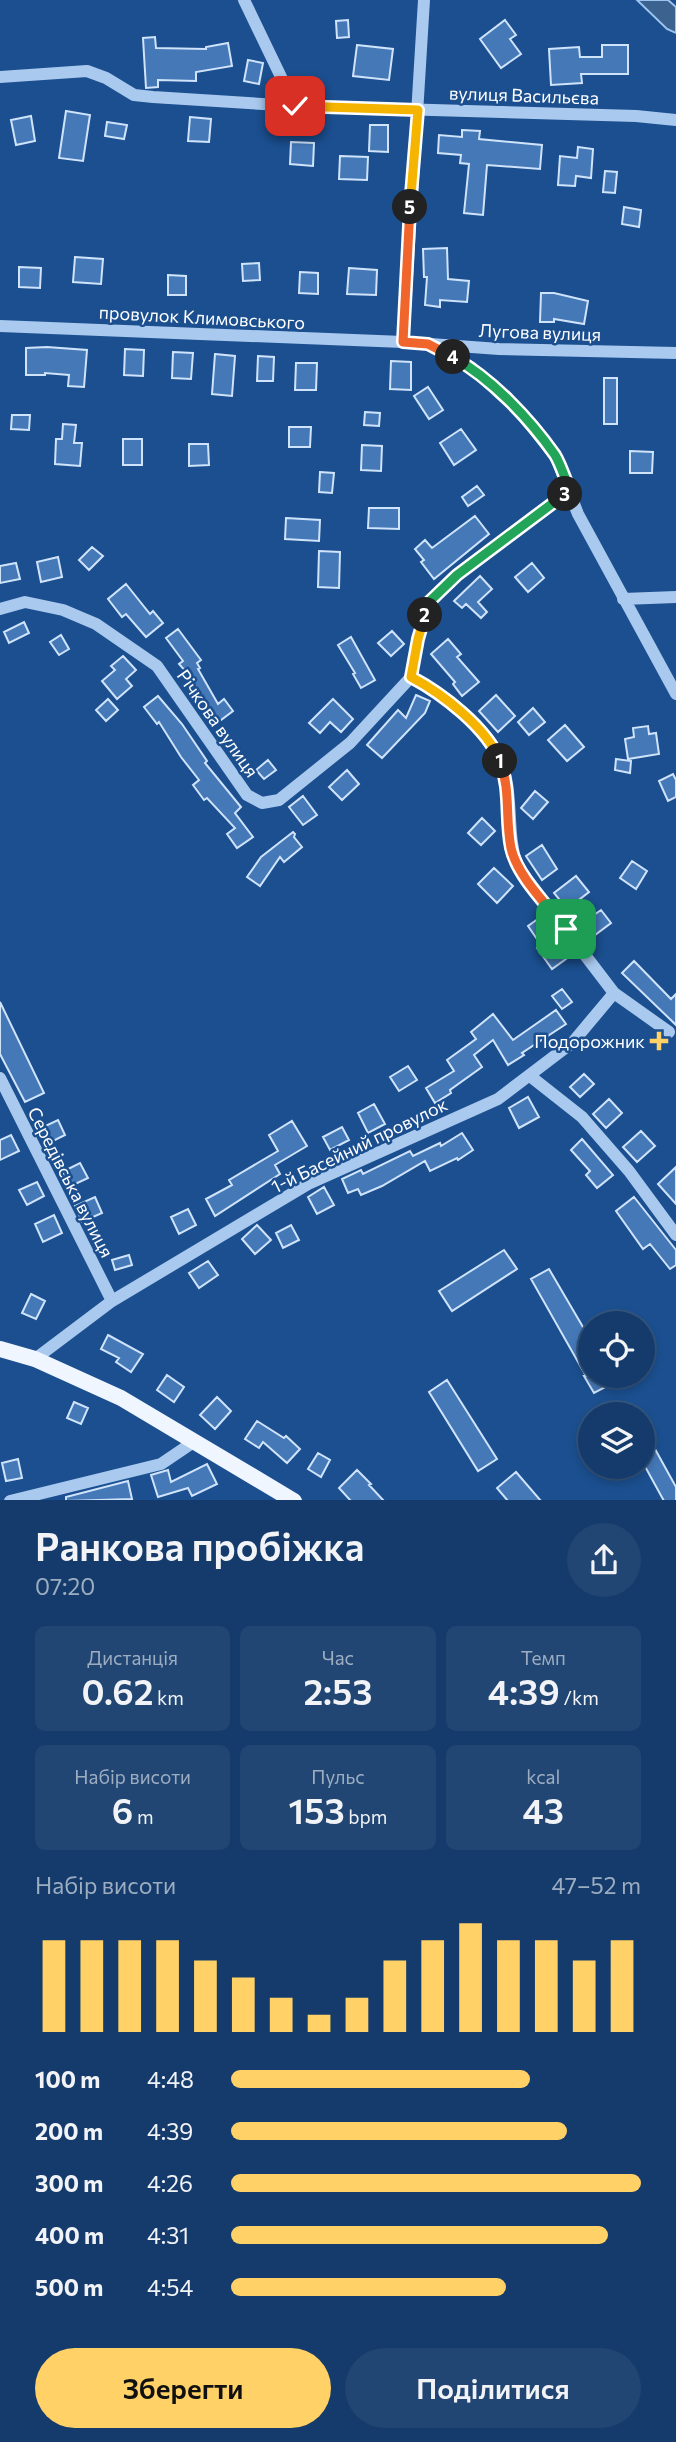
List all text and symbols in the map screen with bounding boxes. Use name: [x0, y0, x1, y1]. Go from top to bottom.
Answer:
pin: [265, 76, 325, 136]
street label: вулиця Васильєва: [449, 81, 599, 109]
icon: check: [276, 87, 314, 125]
pin: 5: [392, 190, 428, 224]
text: 5: [404, 195, 415, 218]
street label: провулок Климовського: [98, 301, 306, 333]
street label: Лугова вулиця: [478, 319, 602, 345]
pin: 4: [435, 340, 470, 374]
text: 4: [447, 345, 458, 368]
pin: 3: [548, 476, 582, 512]
text: 3: [559, 482, 570, 505]
pin: 2: [408, 598, 442, 632]
text: 2: [419, 603, 430, 626]
street label: Річкова вулиця: [173, 665, 263, 781]
pin: 1: [482, 744, 518, 778]
text: 1: [495, 749, 504, 772]
pin: [536, 899, 596, 959]
icon: arrive: [547, 910, 585, 948]
place label: Подорожник: [534, 1030, 645, 1052]
marker: Подорожник: [651, 1033, 667, 1049]
street label: 1-й Басейний провулок: [267, 1093, 451, 1197]
street label: Середівська вулиця: [24, 1103, 118, 1261]
map controls: [578, 1311, 655, 1479]
button: locate: [578, 1311, 655, 1388]
button: layers: [578, 1402, 655, 1479]
text: Ранкова пробіжка: [35, 1522, 364, 1569]
button: share: [567, 1523, 641, 1597]
text: 07:20: [35, 1572, 95, 1600]
text: Дистанція: [87, 1646, 178, 1669]
text: Час: [322, 1646, 354, 1669]
text: Темп: [521, 1646, 566, 1669]
text: 0.62: [81, 1669, 153, 1712]
text: 2:53: [303, 1669, 373, 1712]
text: 4:39: [488, 1669, 560, 1712]
text: km: [153, 1686, 184, 1709]
text: /km: [560, 1686, 599, 1709]
text: Набір висоти: [74, 1765, 191, 1788]
text: Пульс: [311, 1765, 365, 1788]
text: kcal: [526, 1765, 560, 1788]
text: 6: [112, 1788, 133, 1831]
text: 153: [289, 1788, 345, 1831]
text: 43: [523, 1788, 564, 1831]
text: m: [133, 1805, 154, 1828]
text: bpm: [345, 1805, 387, 1828]
text: Набір висоти: [35, 1871, 176, 1899]
text: 47–52 m: [552, 1871, 641, 1899]
text: 100 m: [35, 2065, 100, 2093]
text: 4:48: [147, 2065, 194, 2093]
text: 200 m: [35, 2117, 103, 2145]
text: 4:39: [147, 2117, 193, 2145]
text: 300 m: [35, 2169, 103, 2197]
text: 4:26: [147, 2169, 193, 2197]
text: 400 m: [35, 2221, 104, 2249]
text: 4:31: [147, 2221, 189, 2249]
text: 500 m: [35, 2273, 103, 2301]
text: 4:54: [147, 2273, 193, 2301]
button: Зберегти: [35, 2348, 331, 2428]
button: Поділитися: [345, 2348, 641, 2428]

